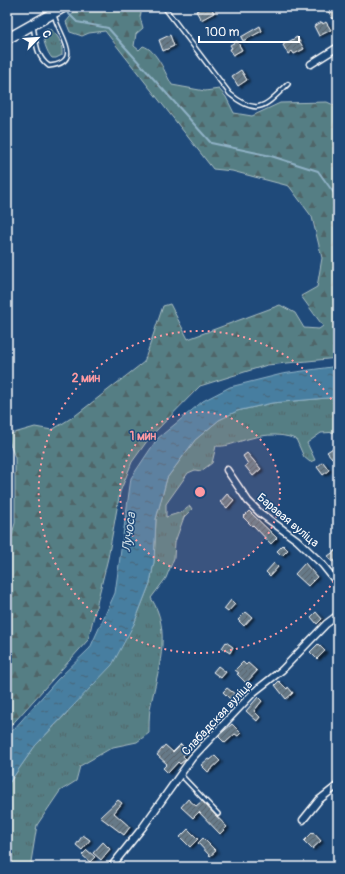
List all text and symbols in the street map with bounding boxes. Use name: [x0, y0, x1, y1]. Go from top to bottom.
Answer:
north arrow: [18, 18, 58, 58]
scale bar: [199, 18, 299, 44]
text: 100 m: [205, 25, 240, 40]
text: С: [39, 28, 54, 40]
text: 2 мин: [72, 371, 100, 386]
text: 1 мин: [130, 429, 156, 444]
centre of rings: [193, 485, 207, 499]
street label: Баравая вуліца: [254, 490, 322, 551]
water label: Лучоса: [119, 511, 139, 553]
street label: Слабадская вуліца: [179, 677, 256, 759]

